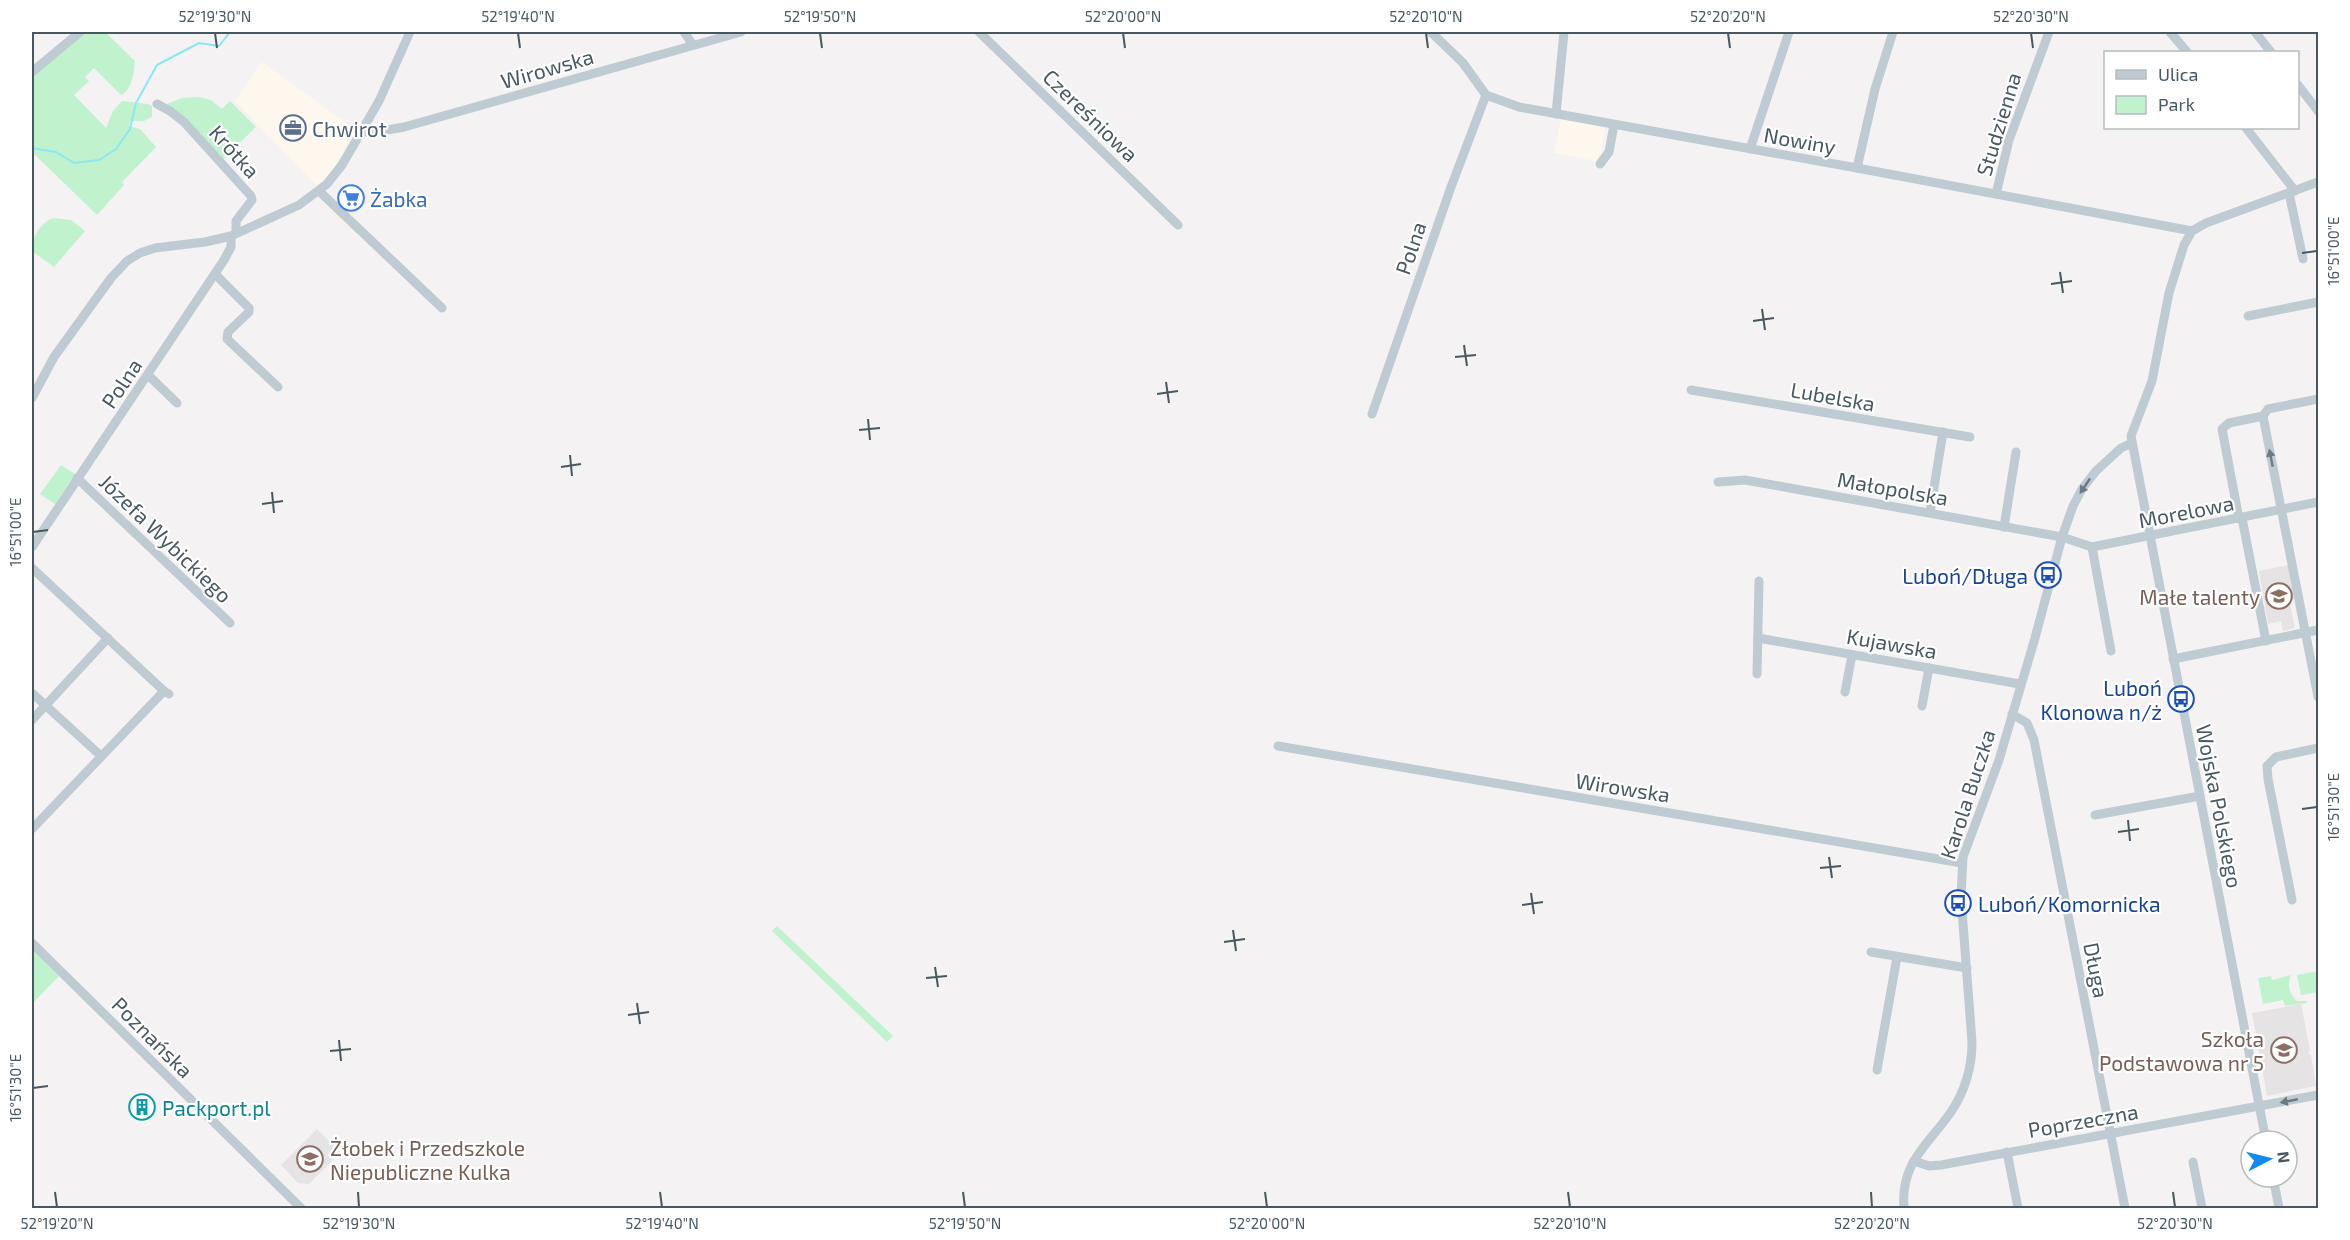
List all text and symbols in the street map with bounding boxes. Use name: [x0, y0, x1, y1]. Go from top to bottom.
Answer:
text: 52°19'30"N: [179, 7, 251, 25]
text: 52°19'40"N: [481, 7, 555, 25]
text: 52°19'50"N: [784, 7, 856, 25]
text: 52°20'00"N: [1085, 7, 1161, 25]
text: 52°20'10"N: [1389, 7, 1463, 25]
text: 52°20'20"N: [1690, 7, 1766, 25]
text: 52°20'30"N: [1993, 7, 2069, 25]
street label: Wirowska: [498, 43, 596, 93]
legend: [2104, 51, 2299, 129]
text: Ulica: [2158, 63, 2198, 85]
street label: Czereśniowa: [1038, 64, 1144, 166]
street label: Studzienna: [1970, 69, 2026, 179]
text: Park: [2158, 93, 2195, 115]
office icon: Chwirot: [278, 113, 308, 143]
place label: Chwirot: [312, 116, 387, 141]
street label: Krótka: [205, 119, 265, 183]
street label: Nowiny: [1762, 121, 1838, 159]
supermarket icon: Żabka: [336, 183, 366, 213]
place label: Żabka: [370, 186, 428, 211]
text: 16°51'00"E: [2324, 217, 2342, 285]
street label: Polna: [1389, 218, 1431, 278]
street label: Polna: [95, 354, 147, 412]
street label: Lubelska: [1789, 376, 1877, 416]
one-way arrow: [2266, 449, 2275, 468]
street label: Małopolska: [1836, 466, 1950, 510]
street label: Józefa Wybickiego: [95, 469, 237, 607]
one-way arrow: [2079, 477, 2091, 493]
street label: Morelowa: [2136, 490, 2236, 532]
text: 16°51'00"E: [6, 498, 24, 566]
bus stop icon: Luboń/Długa: [2033, 560, 2063, 590]
place label: Luboń/Długa: [1902, 563, 2028, 588]
school or university icon: Małe talenty: [2264, 581, 2294, 611]
place label: Małe talenty: [2139, 584, 2260, 609]
street label: Kujawska: [1845, 623, 1939, 664]
place label: Luboń Klonowa n/ż: [2041, 675, 2162, 724]
bus stop icon: Luboń Klonowa n/ż: [2166, 684, 2196, 714]
street label: Wojska Polskiego: [2191, 722, 2248, 890]
street label: Karola Buczka: [1934, 726, 2000, 862]
street label: Wirowska: [1574, 767, 1672, 807]
text: 16°51'30"E: [2324, 773, 2342, 841]
bus stop icon: Luboń/Komornicka: [1943, 888, 1973, 918]
place label: Luboń/Komornicka: [1978, 891, 2160, 916]
street label: Długa: [2079, 940, 2115, 1000]
street label: Poznańska: [107, 991, 199, 1083]
place label: Szkoła Podstawowa nr 5: [2099, 1026, 2264, 1075]
school or university icon: Szkoła Podstawowa nr 5: [2269, 1035, 2299, 1065]
text: 16°51'30"E: [6, 1054, 24, 1122]
building icon: Packport.pl: [127, 1092, 157, 1122]
place label: Packport.pl: [162, 1095, 271, 1120]
one-way arrow: [2279, 1097, 2298, 1106]
street label: Poprzeczna: [2026, 1098, 2140, 1142]
north arrow: [2239, 1129, 2299, 1189]
place label: Żłobek i Przedszkole Niepubliczne Kulka: [330, 1135, 525, 1184]
school or university icon: Żłobek i Przedszkole Niepubliczne Kulka: [295, 1144, 325, 1174]
text: N: [2274, 1150, 2295, 1164]
text: 52°19'20"N: [21, 1214, 93, 1232]
text: 52°19'30"N: [323, 1214, 395, 1232]
text: 52°19'40"N: [625, 1214, 699, 1232]
text: 52°19'50"N: [929, 1214, 1001, 1232]
text: 52°20'00"N: [1229, 1214, 1305, 1232]
text: 52°20'10"N: [1533, 1214, 1607, 1232]
text: 52°20'20"N: [1834, 1214, 1910, 1232]
text: 52°20'30"N: [2137, 1214, 2213, 1232]

